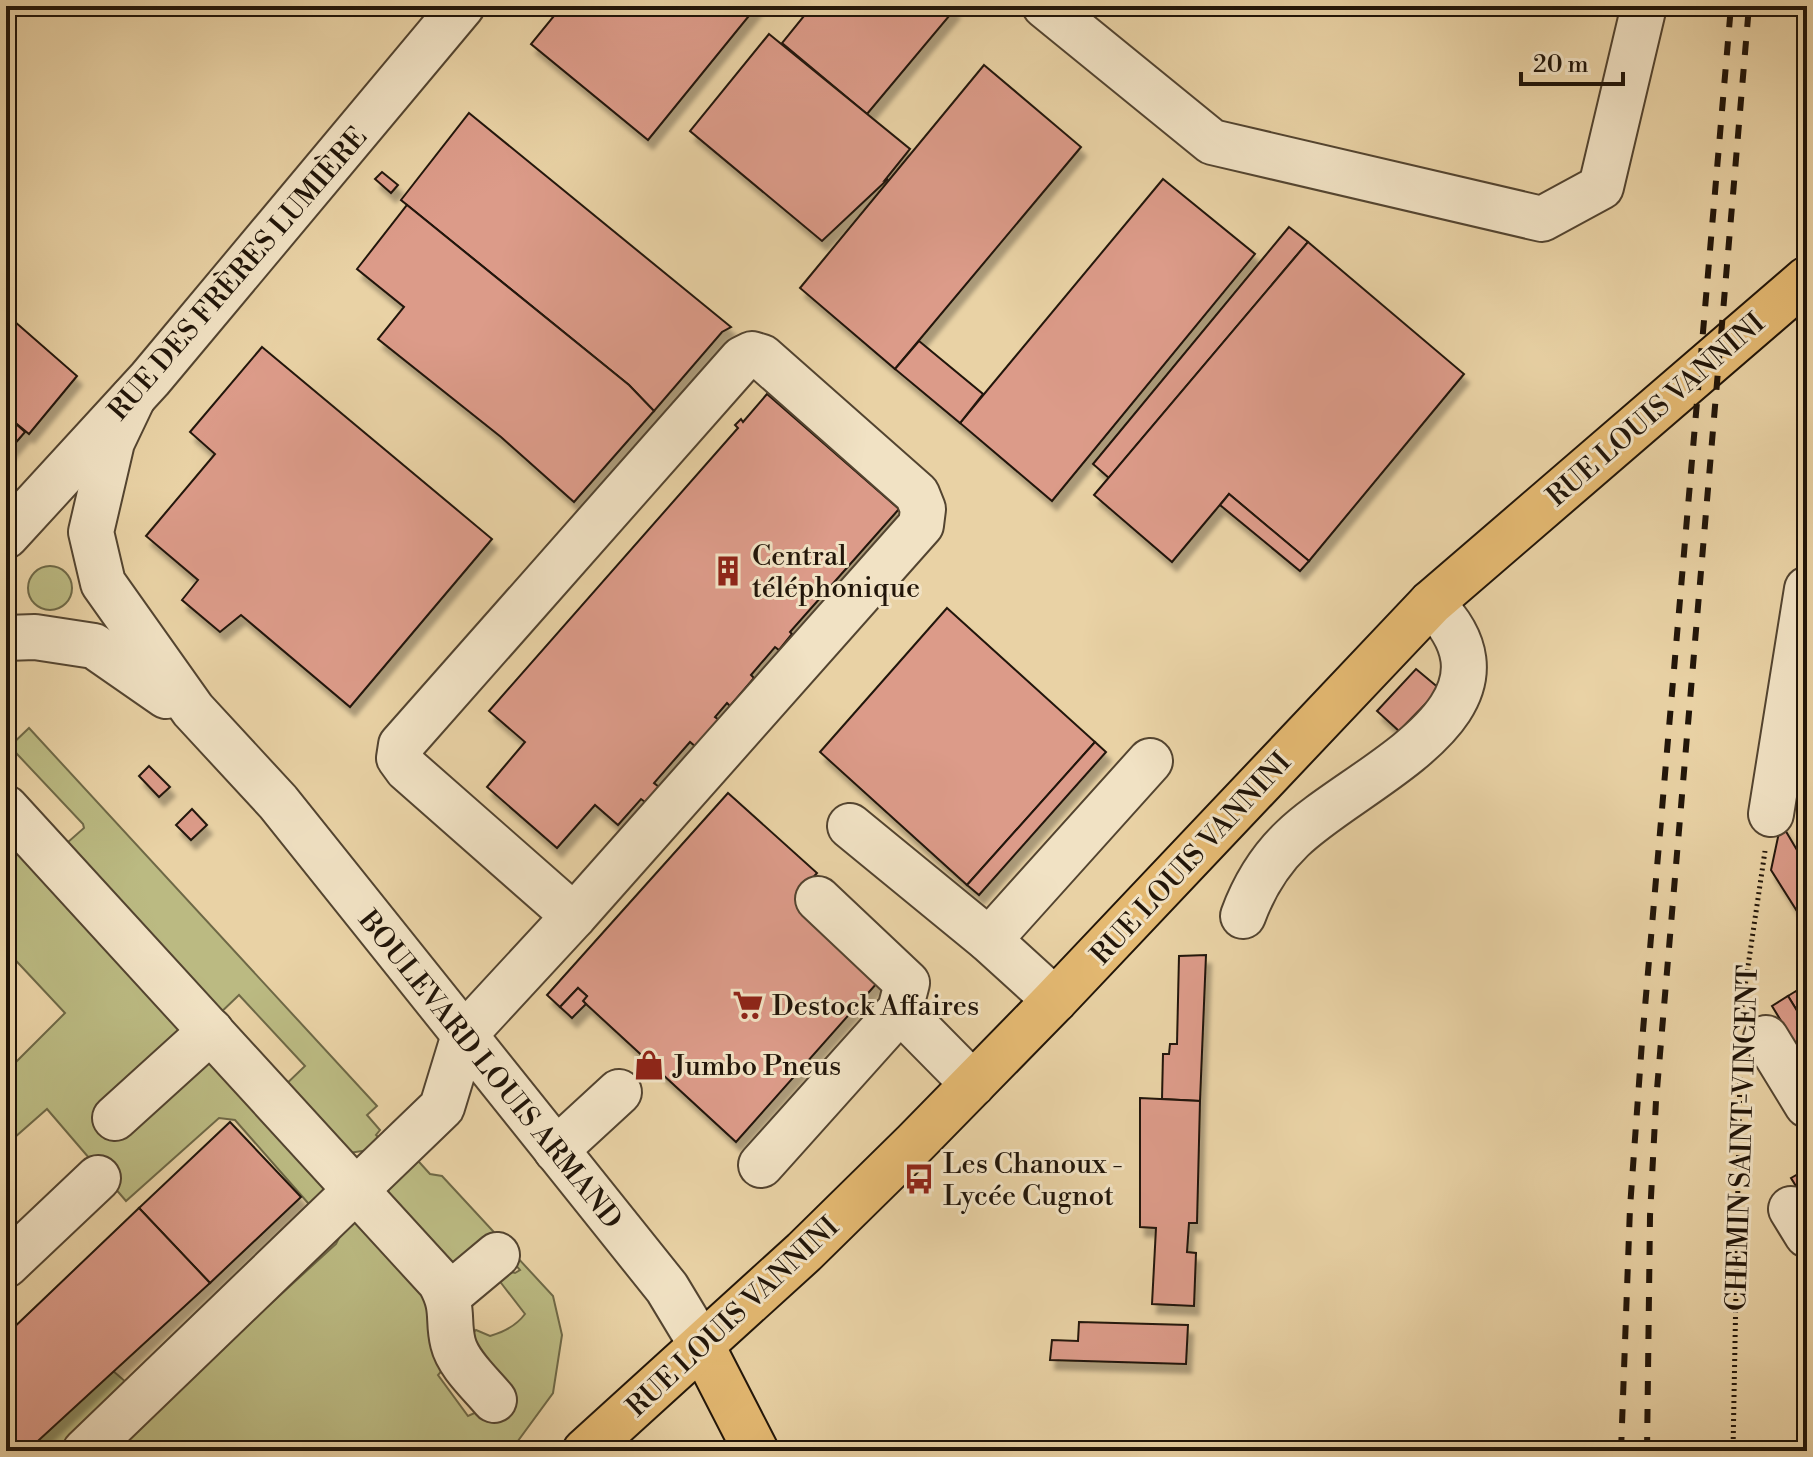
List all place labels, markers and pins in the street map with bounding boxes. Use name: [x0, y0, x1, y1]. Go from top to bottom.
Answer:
place label: Central téléphonique: [752, 539, 920, 606]
building icon: Central téléphonique: [711, 554, 745, 588]
supermarket icon: Destock Affaires: [731, 988, 765, 1022]
place label: Destock Affaires: [772, 989, 979, 1024]
shop icon: Jumbo Pneus: [632, 1048, 666, 1082]
place label: Jumbo Pneus: [672, 1049, 841, 1084]
place label: Les Chanoux - Lycée Cugnot: [943, 1147, 1123, 1214]
bus stop icon: Les Chanoux - Lycée Cugnot: [902, 1162, 936, 1196]

